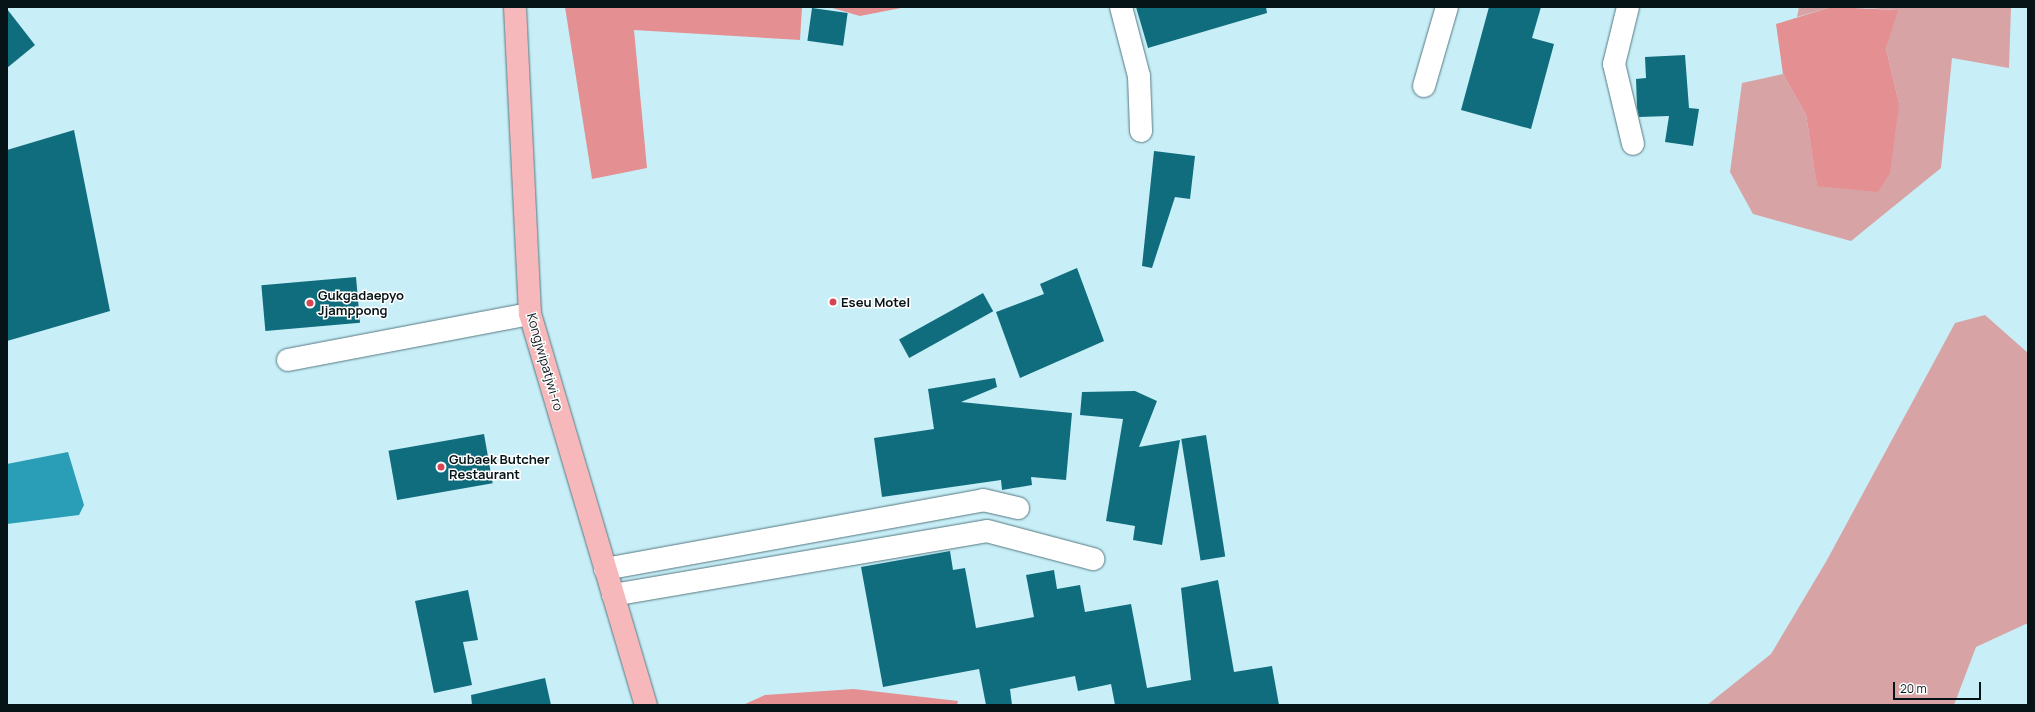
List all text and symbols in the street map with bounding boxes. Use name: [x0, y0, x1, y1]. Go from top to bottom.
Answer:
place label: Gukgadaepyo Jjamppong: [318, 288, 404, 319]
place label: Eseu Motel: [841, 294, 910, 310]
marker: Eseu Motel: [828, 297, 838, 307]
marker: Gukgadaepyo Jjamppong: [305, 298, 315, 308]
street label: Kongjwipatjwi-ro: [524, 311, 566, 413]
place label: Gubaek Butcher Restaurant: [449, 452, 550, 483]
marker: Gubaek Butcher Restaurant: [436, 462, 446, 472]
scale bar: [1895, 674, 1983, 700]
text: 20 m: [1900, 680, 1927, 697]

